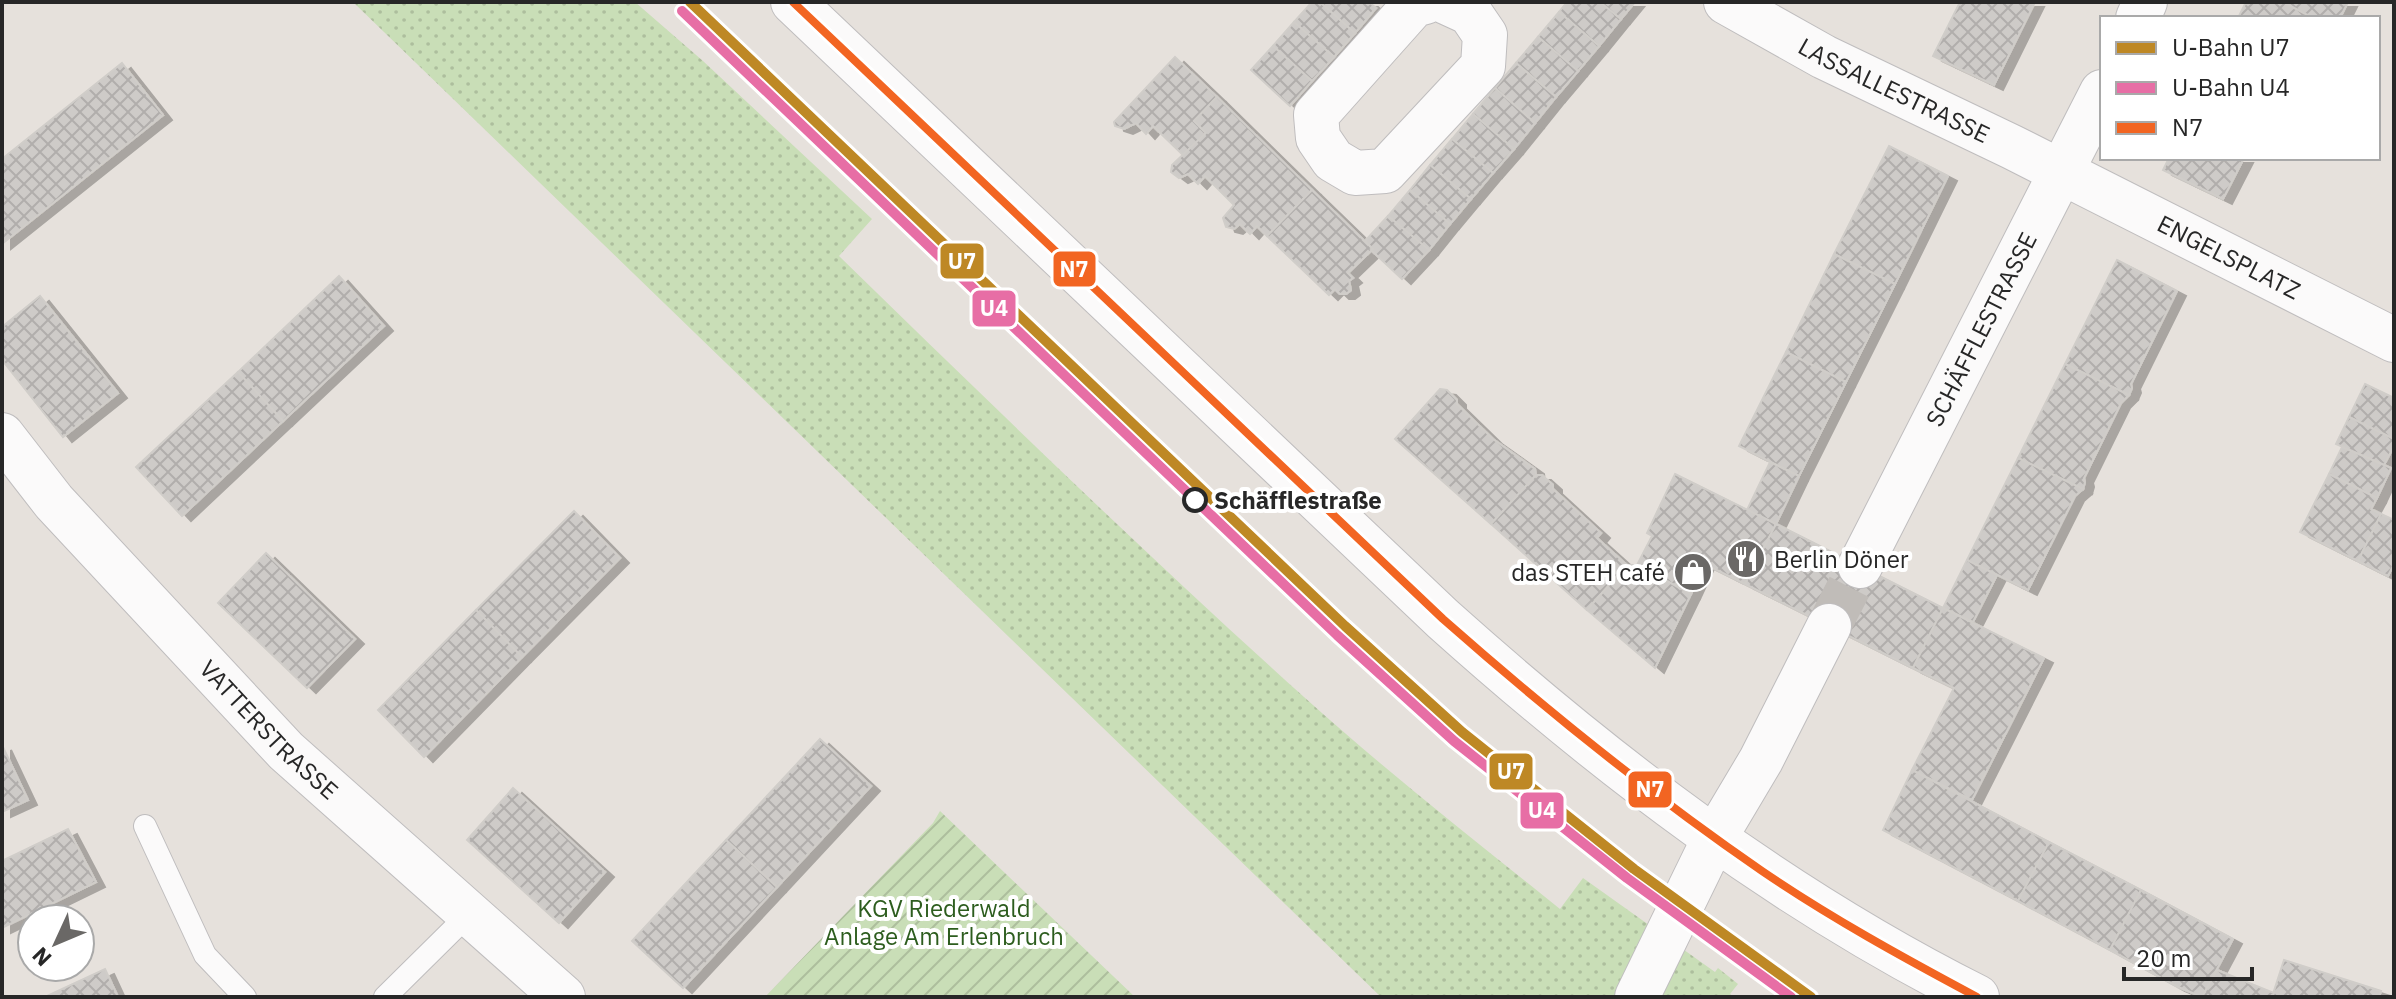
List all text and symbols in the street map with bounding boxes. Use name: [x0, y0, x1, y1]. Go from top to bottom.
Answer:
legend: [2100, 16, 2380, 160]
street label: LASSALLESTRASSE: [1793, 30, 1995, 150]
text: U-Bahn U7: [2172, 31, 2290, 63]
text: U-Bahn U4: [2172, 71, 2290, 103]
text: N7: [2172, 111, 2203, 143]
street label: ENGELSPLATZ: [2152, 207, 2306, 306]
street label: SCHÄFFLESTRASSE: [1918, 227, 2044, 432]
line badge: U7: [939, 242, 985, 280]
text: U7: [948, 246, 976, 275]
line badge: N7: [1052, 250, 1097, 288]
text: N7: [1059, 254, 1089, 283]
line badge: U4: [971, 289, 1017, 328]
text: U4: [980, 293, 1008, 322]
place label: Schäfflestraße: [1214, 484, 1382, 516]
marker: Schäfflestraße: [1183, 488, 1207, 512]
restaurant icon: Berlin Döner: [1725, 538, 1767, 580]
place label: Berlin Döner: [1774, 543, 1909, 575]
shop icon: das STEH café: [1672, 551, 1714, 593]
place label: das STEH café: [1511, 556, 1665, 588]
street label: VATTERSTRASSE: [193, 653, 345, 806]
line badge: U7: [1488, 752, 1534, 791]
text: U7: [1497, 756, 1525, 785]
line badge: N7: [1627, 770, 1673, 809]
text: N7: [1635, 774, 1665, 803]
line badge: U4: [1519, 791, 1565, 830]
text: U4: [1528, 795, 1556, 824]
park label: KGV Riederwald Anlage Am Erlenbruch: [824, 892, 1064, 952]
north arrow: [16, 903, 96, 983]
scale bar: [2124, 931, 2252, 981]
text: N: [25, 941, 57, 973]
text: 20 m: [2136, 942, 2191, 974]

